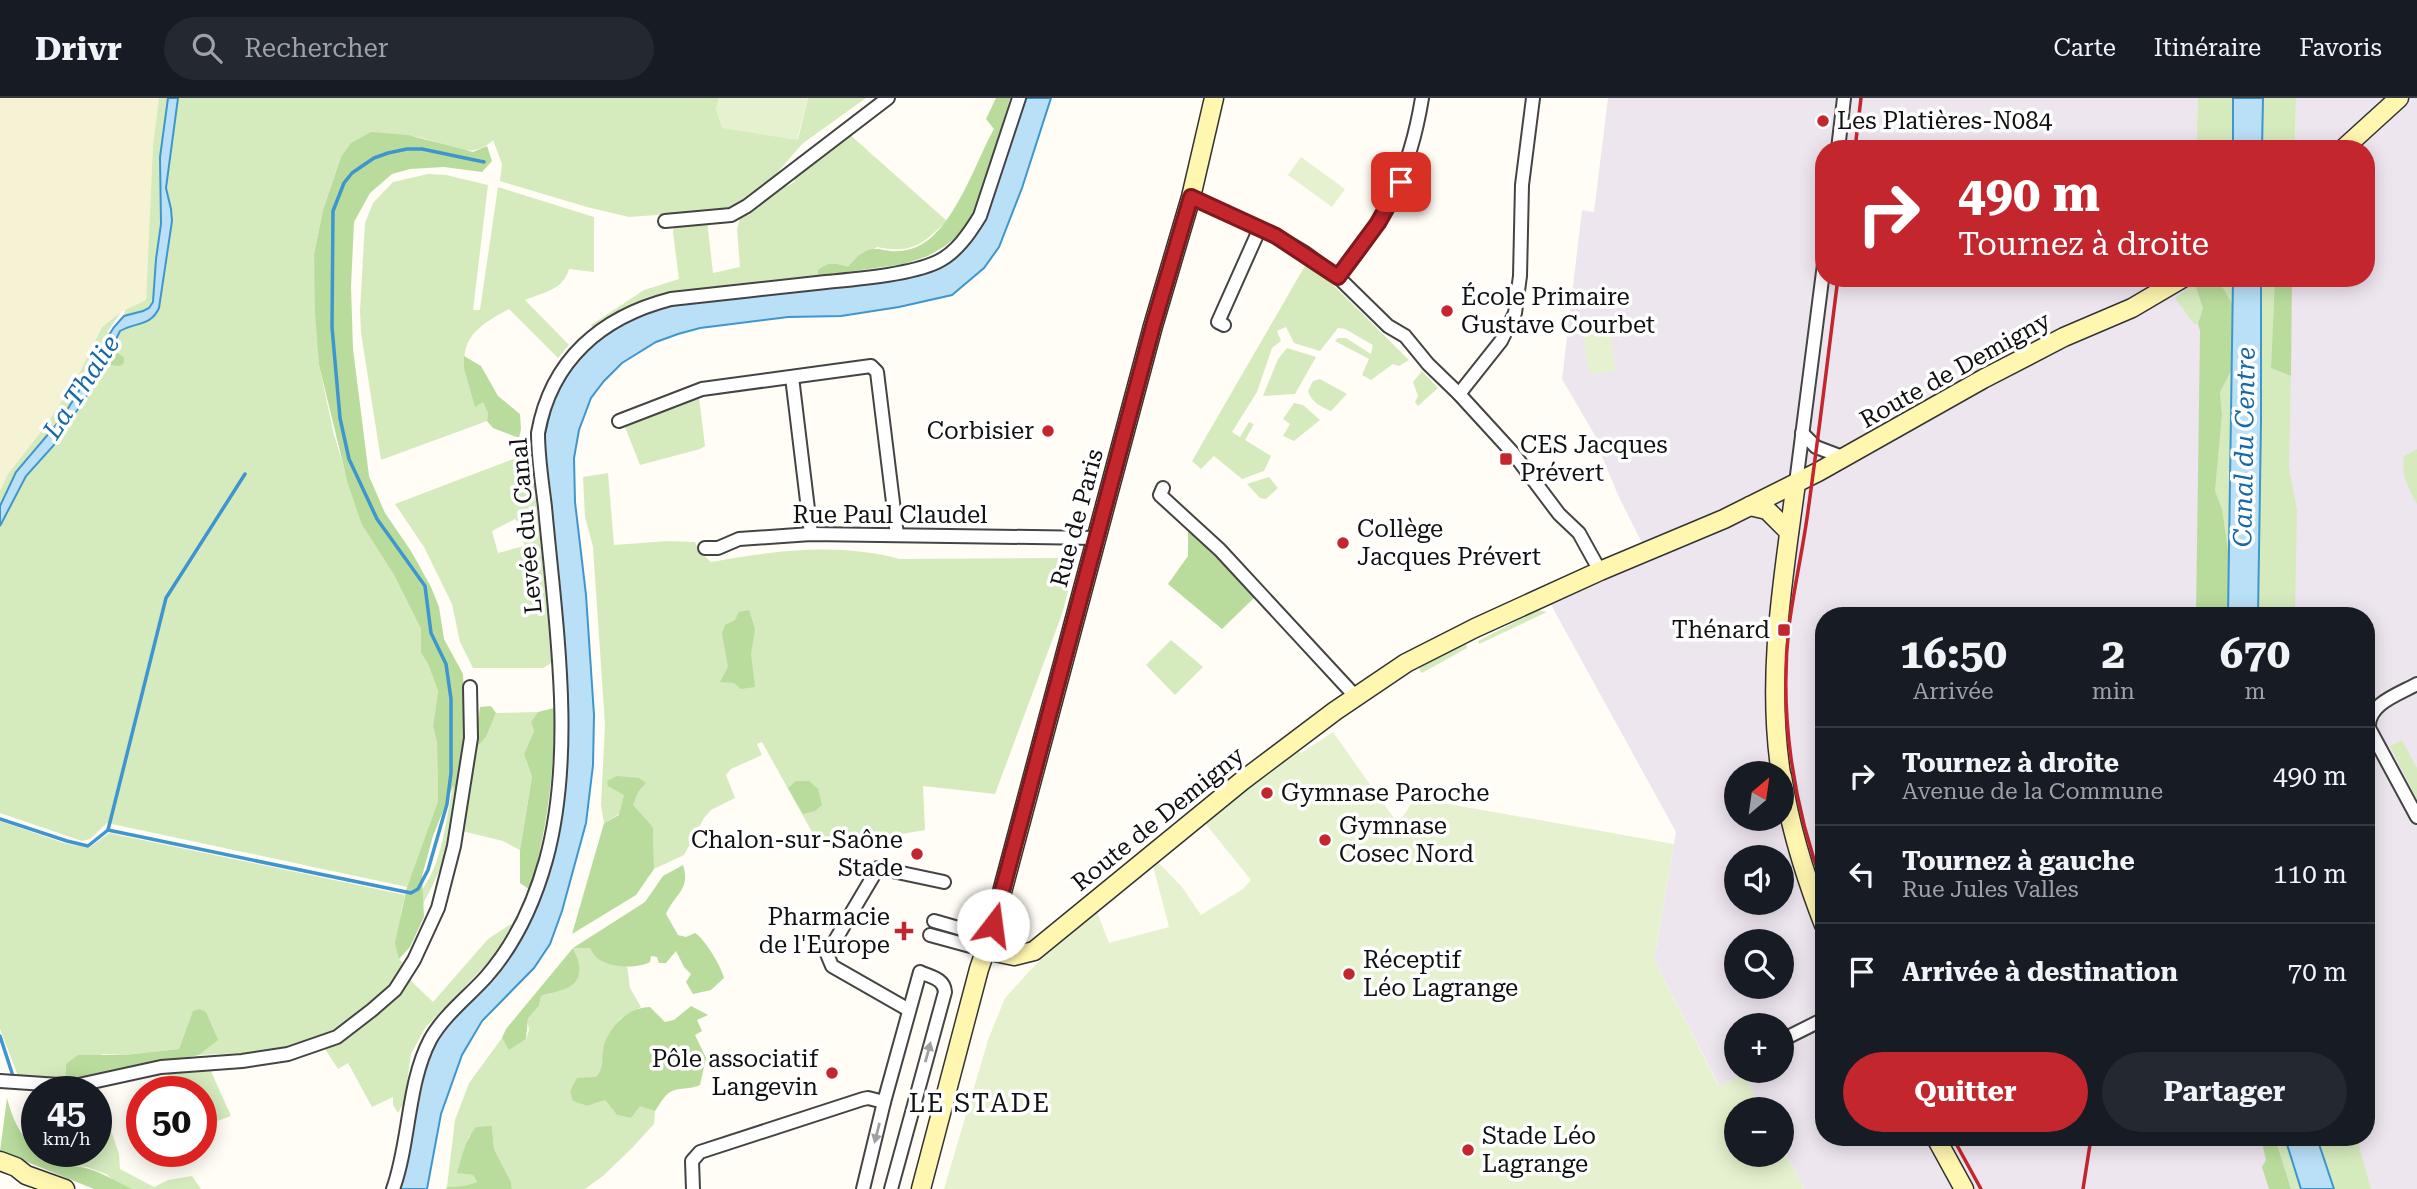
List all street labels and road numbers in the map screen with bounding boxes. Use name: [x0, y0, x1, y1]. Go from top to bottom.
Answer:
street label: Route de Demigny: [1855, 306, 2056, 434]
street label: Levée du Canal: [504, 437, 548, 615]
street label: Rue de Paris: [1045, 446, 1109, 590]
street label: Rue Paul Claudel: [793, 501, 987, 529]
street label: Route de Demigny: [1066, 741, 1250, 897]

